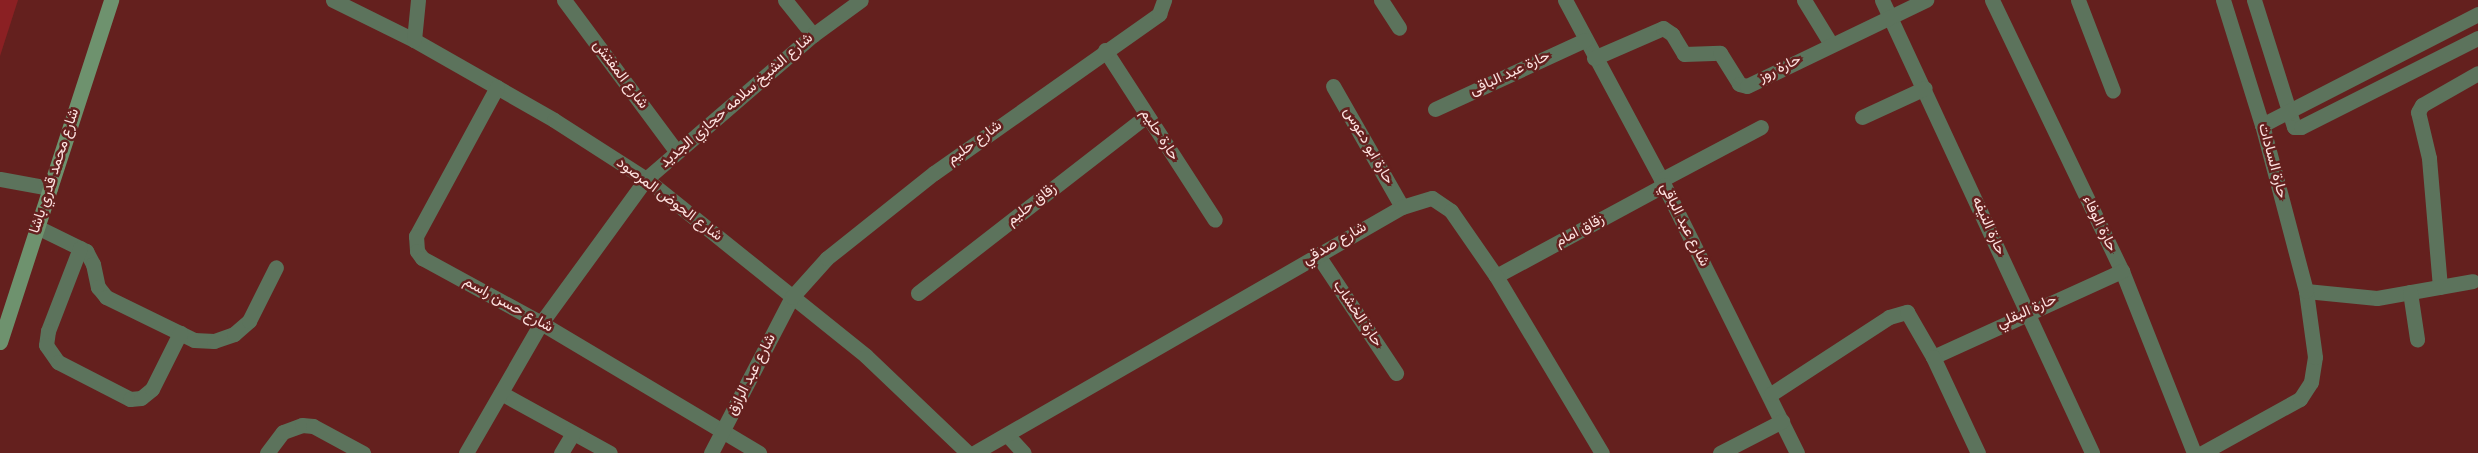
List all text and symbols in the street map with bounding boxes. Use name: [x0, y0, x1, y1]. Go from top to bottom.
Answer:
street label: شارع الشيخ سلامه حجازي الجديد: [657, 30, 817, 172]
street label: شارع المفتش: [588, 37, 652, 113]
street label: حارة عبد الباقى: [1467, 48, 1553, 100]
street label: حارة روز: [1756, 51, 1804, 87]
street label: حارة ابو دعوس: [1339, 104, 1397, 188]
street label: شارع محمد قدري باشا: [26, 106, 84, 236]
street label: حارة حليم: [1136, 106, 1182, 164]
street label: شارع حليم: [944, 117, 1006, 169]
street label: حارة السادات: [2253, 122, 2291, 200]
street label: شارع الحوض المرصود: [612, 154, 726, 246]
street label: زقاق حليم: [1003, 180, 1061, 230]
street label: شارع عبد الباقي: [1655, 180, 1713, 270]
street label: حارة الوفاء: [2078, 193, 2120, 255]
street label: حارة النيفه: [1967, 194, 2009, 258]
street label: زقاق امام: [1552, 211, 1608, 251]
street label: شارع صدقي: [1300, 219, 1370, 269]
street label: شارع حسن راسم: [460, 273, 556, 337]
street label: حارة الخشاب: [1328, 277, 1386, 351]
street label: حارة البقلي: [1994, 291, 2060, 333]
street label: شارع عبد الرازق: [724, 331, 780, 419]

